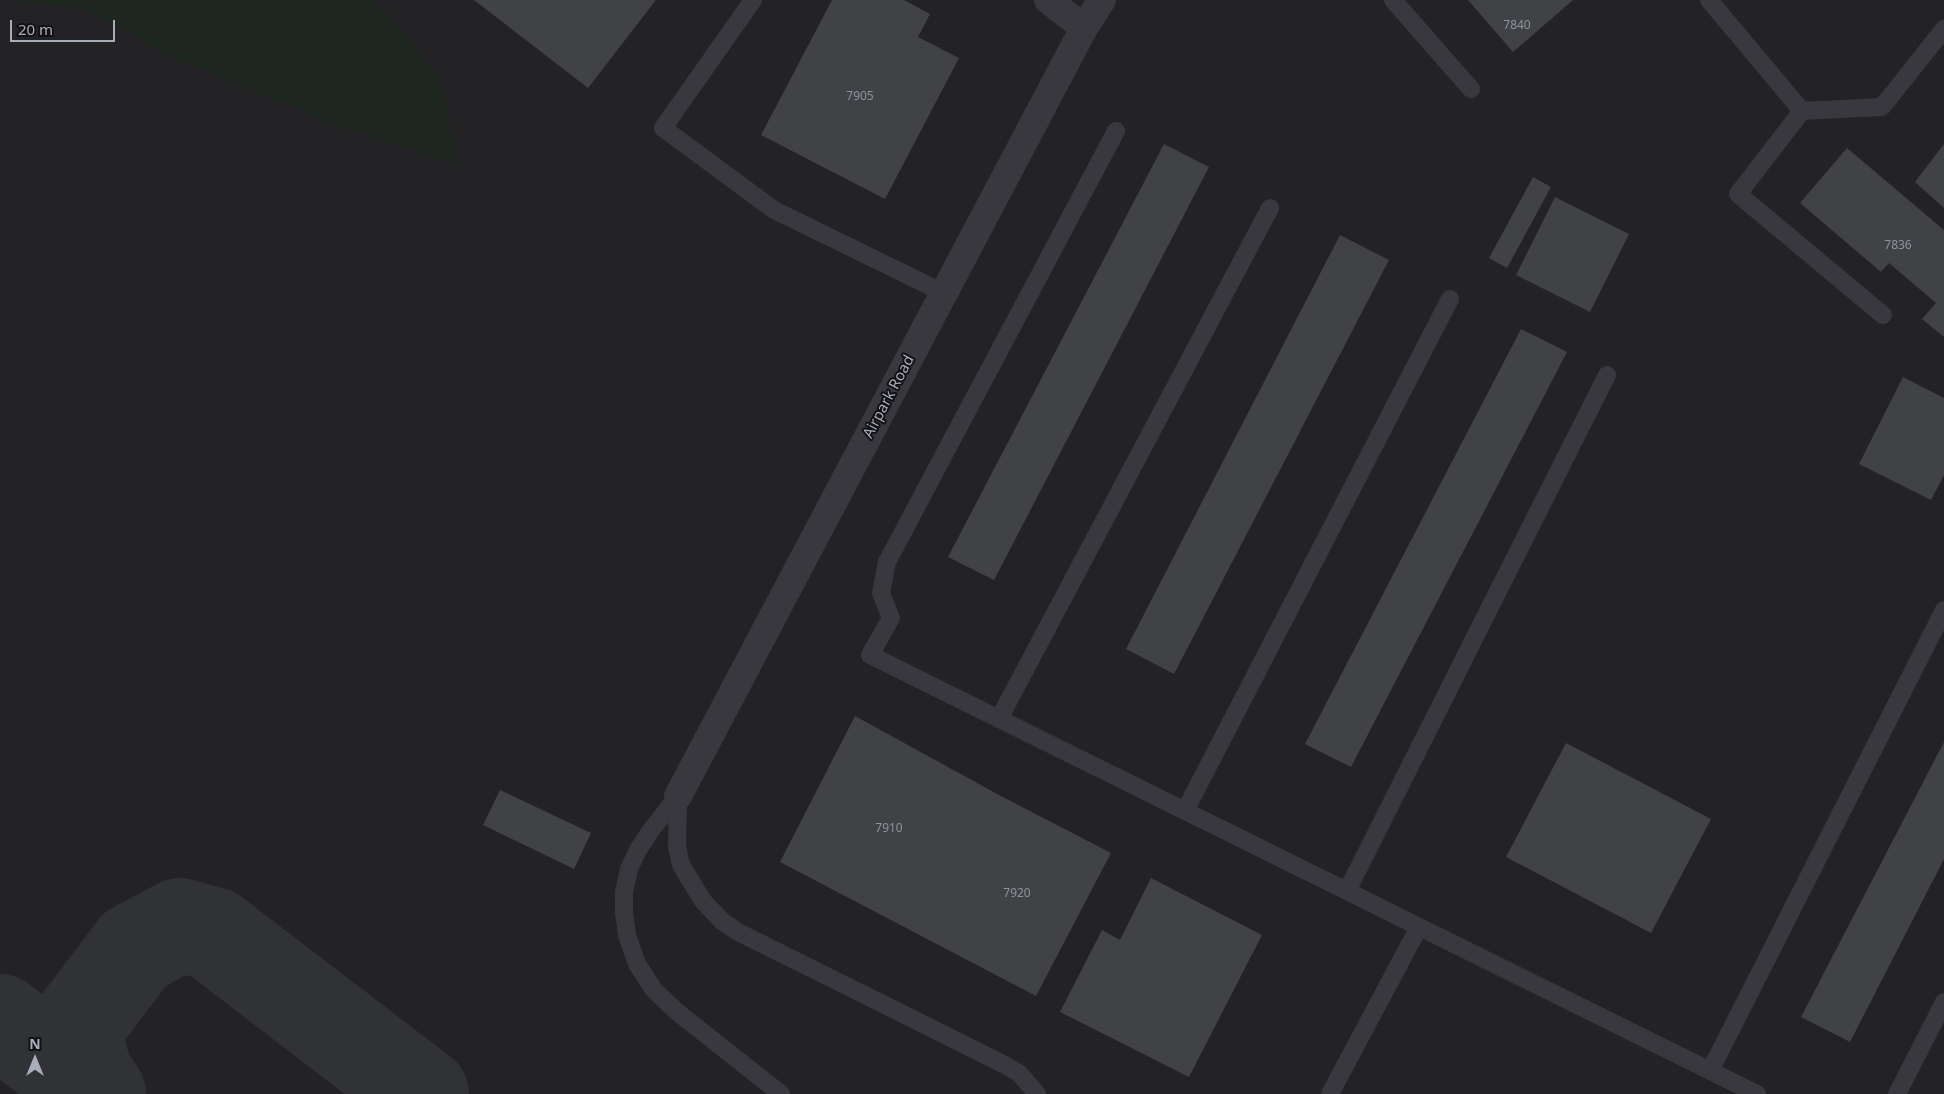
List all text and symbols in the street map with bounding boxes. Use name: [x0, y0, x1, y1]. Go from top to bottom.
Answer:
scale bar: [12, 10, 118, 42]
text: 20 m: [18, 19, 53, 39]
house number: 7840: [1503, 19, 1531, 33]
house number: 7905: [846, 90, 874, 104]
house number: 7836: [1884, 239, 1912, 253]
street label: Airpark Road: [860, 352, 918, 442]
house number: 7910: [875, 822, 903, 836]
house number: 7920: [1003, 887, 1031, 901]
north arrow: [10, 1034, 60, 1084]
text: N: [29, 1034, 41, 1053]

